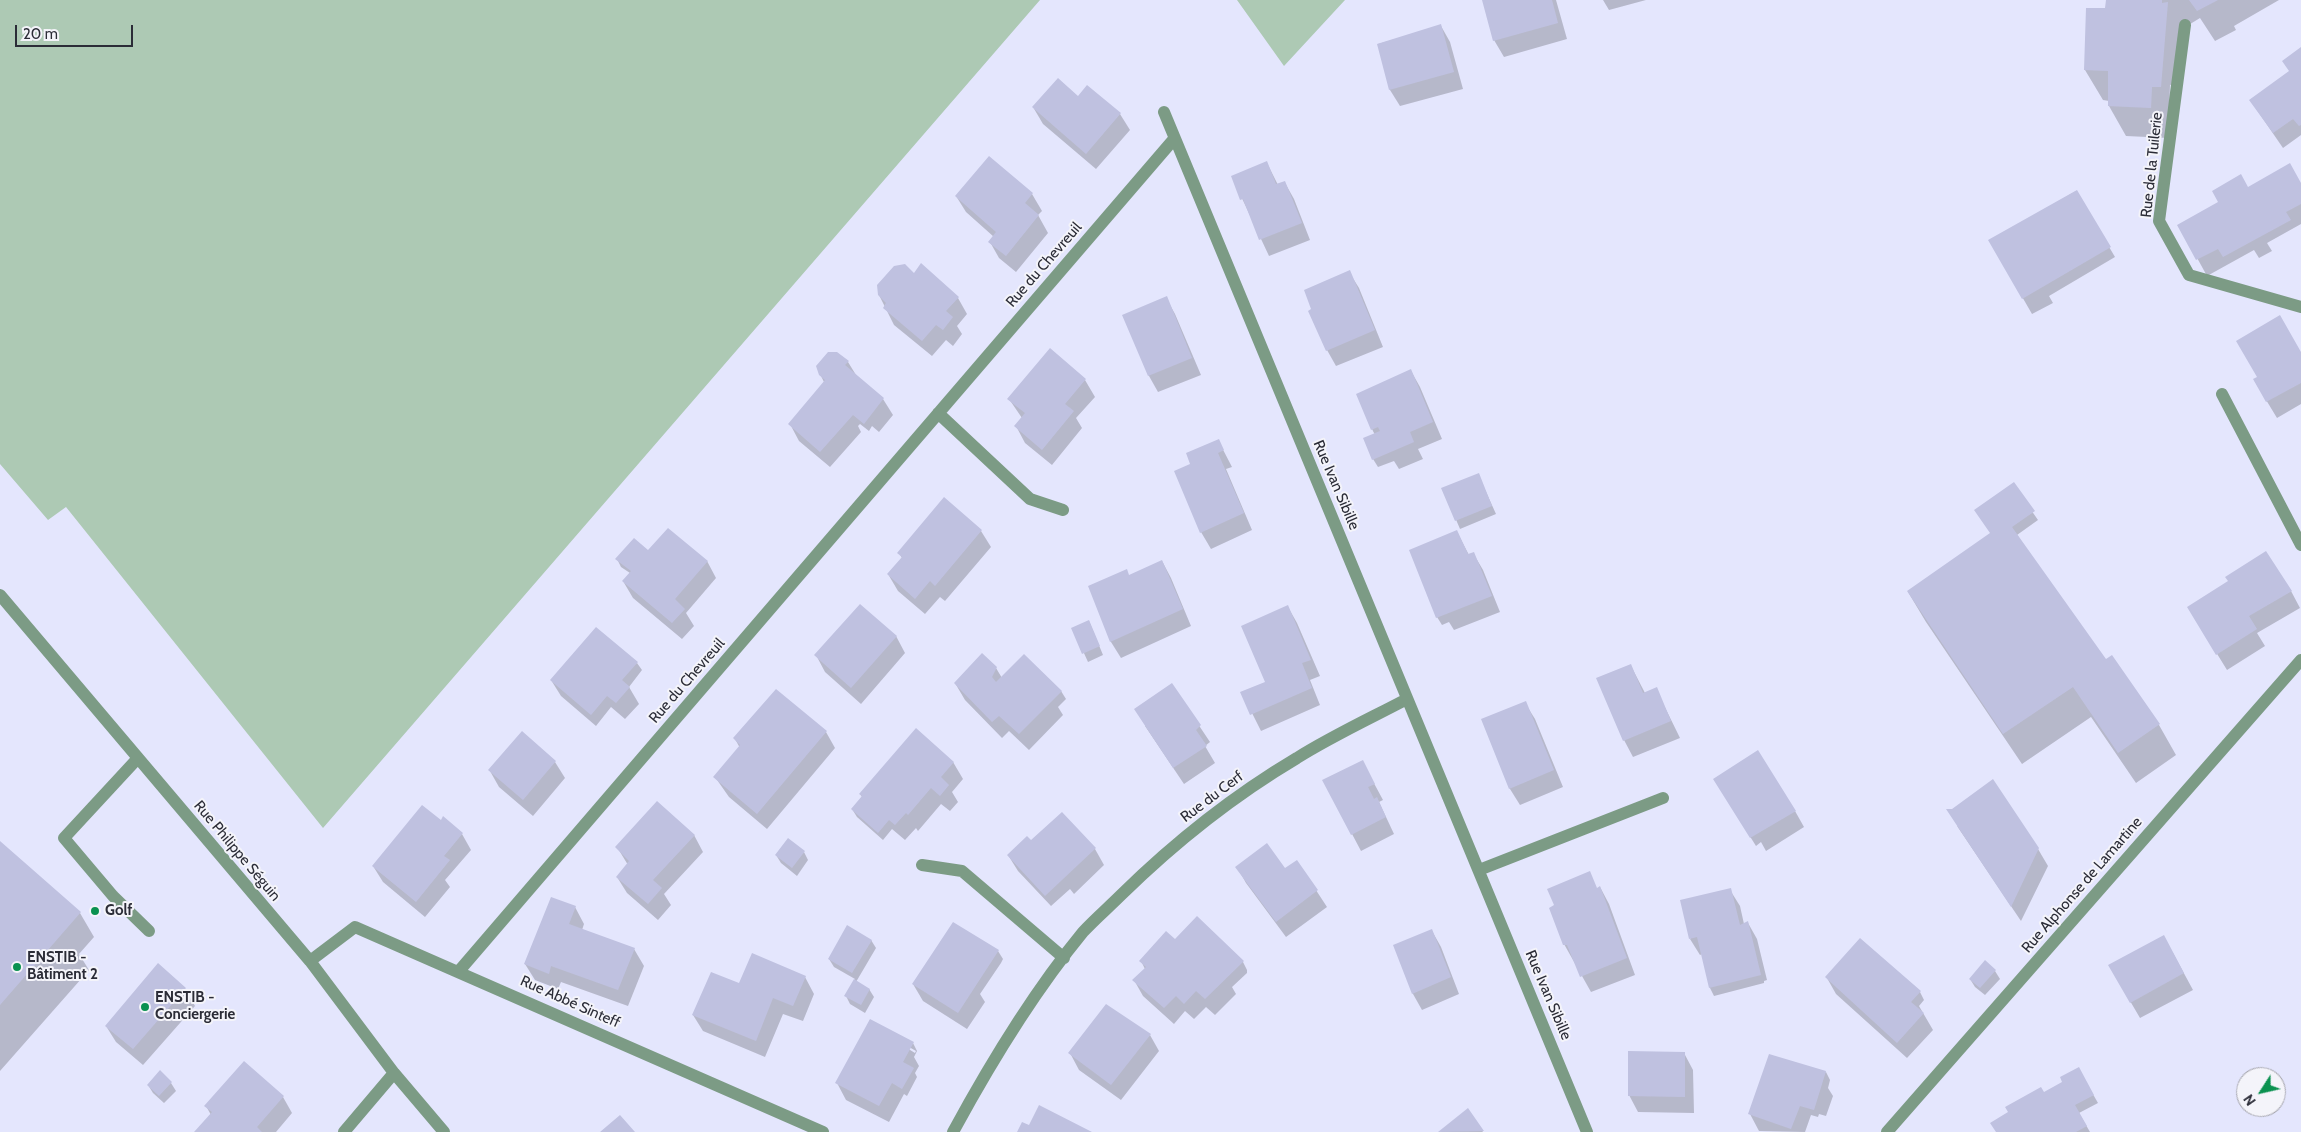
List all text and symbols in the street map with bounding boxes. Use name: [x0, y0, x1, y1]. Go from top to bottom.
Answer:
scale bar: [18, 15, 135, 47]
text: 20 m: [23, 25, 58, 43]
street label: Rue de la Tuilerie: [2138, 111, 2166, 219]
street label: Rue du Chevreuil: [1002, 219, 1086, 311]
street label: Rue Ivan Sibille: [1309, 437, 1363, 533]
street label: Rue du Chevreuil: [645, 635, 729, 727]
street label: Rue du Cerf: [1177, 768, 1247, 826]
street label: Rue Philippe Séguin: [190, 797, 284, 905]
street label: Rue Alphonse de Lamartine: [2018, 813, 2146, 957]
place label: Golf: [105, 902, 132, 920]
marker: Golf: [89, 905, 101, 917]
street label: Rue Ivan Sibille: [1521, 947, 1575, 1043]
place label: ENSTIB - Bâtiment 2: [27, 949, 98, 984]
marker: ENSTIB - Bâtiment 2: [11, 961, 23, 973]
street label: Rue Abbé Sinteff: [517, 972, 623, 1032]
place label: ENSTIB - Conciergerie: [155, 989, 235, 1024]
marker: ENSTIB - Conciergerie: [139, 1001, 151, 1013]
north arrow: [2236, 1067, 2286, 1117]
text: N: [2239, 1091, 2260, 1109]

